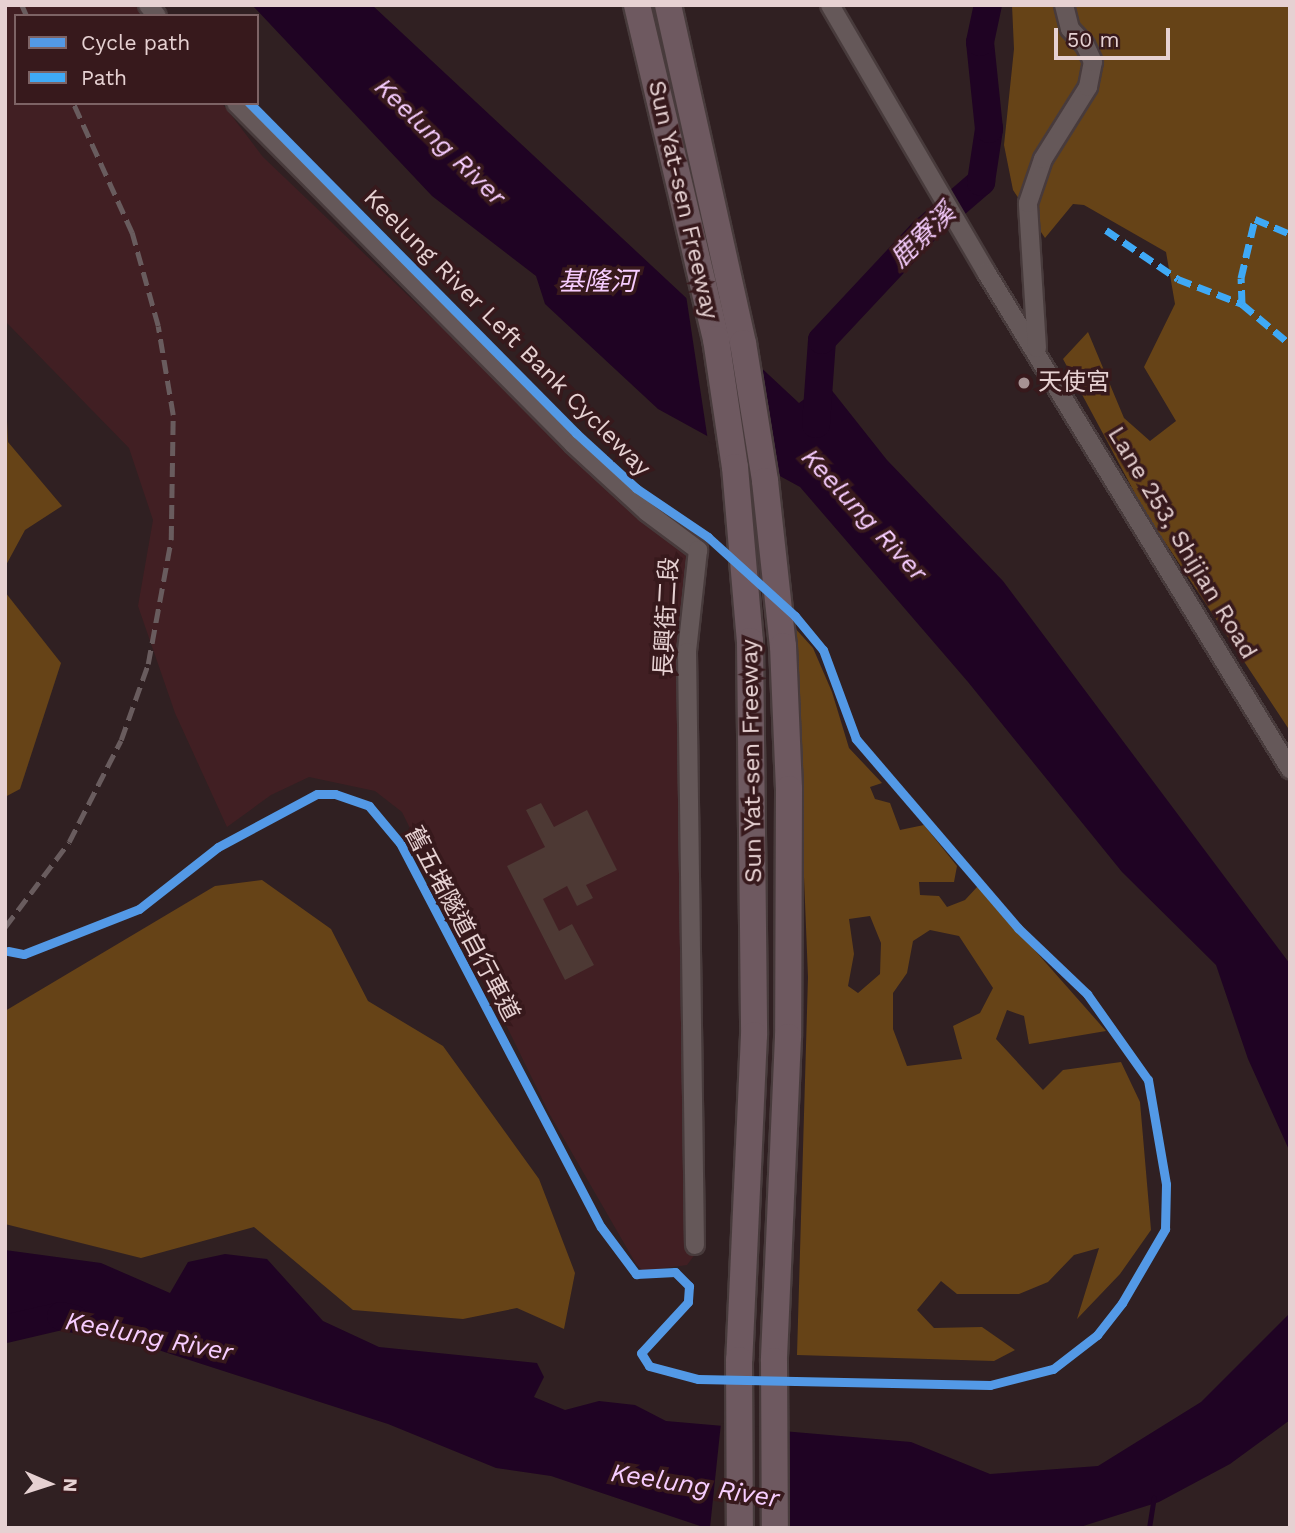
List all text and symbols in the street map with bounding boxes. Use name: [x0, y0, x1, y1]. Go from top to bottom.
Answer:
legend: [14, 14, 259, 105]
scale bar: [1057, 14, 1172, 58]
text: 50 m: [1067, 27, 1119, 52]
text: Cycle path: [81, 30, 190, 55]
text: Path: [81, 65, 127, 90]
water label: Keelung River: [368, 72, 512, 212]
street label: Sun Yat-sen Freeway: [641, 77, 725, 323]
street label: Keelung River Left Bank Cycleway: [357, 183, 657, 483]
water label: 鹿寮溪: [884, 198, 962, 274]
water label: 基隆河: [558, 266, 636, 298]
place label: 天使宮: [1038, 369, 1110, 397]
marker: 天使宮: [1016, 375, 1032, 391]
street label: Lane 253, Shijian Road: [1101, 422, 1263, 664]
water label: Keelung River: [795, 442, 933, 588]
street label: 長興街二段: [649, 556, 685, 678]
street label: Sun Yat-sen Freeway: [735, 638, 769, 884]
street label: 舊五堵隧道自行車道: [399, 822, 525, 1026]
water label: Keelung River: [62, 1305, 236, 1369]
north arrow: [14, 1449, 84, 1519]
water label: Keelung River: [608, 1457, 782, 1515]
text: N: [59, 1477, 82, 1493]

